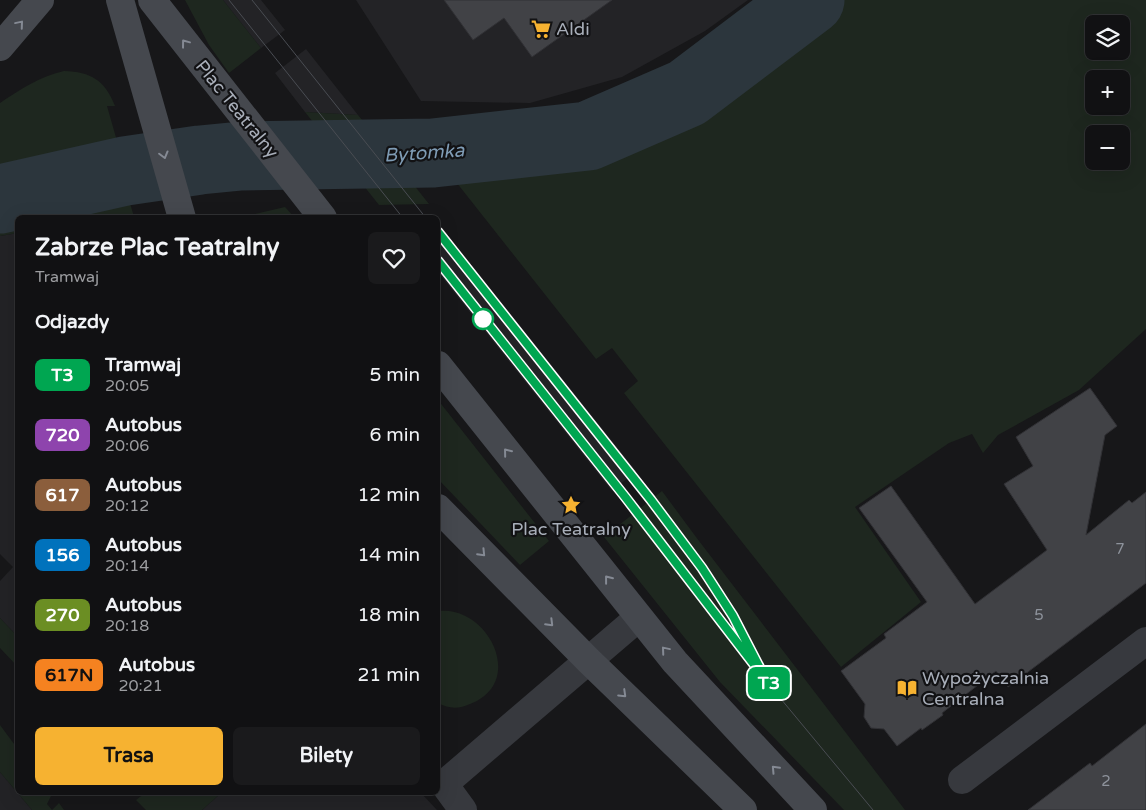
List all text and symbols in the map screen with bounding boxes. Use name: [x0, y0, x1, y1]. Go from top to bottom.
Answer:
map controls: [1085, 15, 1130, 170]
button: layers: [1085, 15, 1130, 60]
supermarket icon: Aldi: [530, 18, 552, 40]
place label: Aldi: [556, 18, 590, 40]
one-way arrow: [14, 20, 23, 29]
one-way arrow: [182, 40, 190, 49]
street label: Plac Teatralny: [191, 56, 283, 163]
button: +: [1085, 70, 1130, 115]
button: −: [1085, 125, 1130, 170]
water label: Bytomka: [383, 139, 466, 167]
one-way arrow: [158, 151, 168, 159]
button: heart: [368, 232, 420, 284]
text: Zabrze Plac Teatralny: [35, 233, 279, 262]
text: Tramwaj: [35, 267, 99, 287]
unlabelled marker: [472, 308, 494, 330]
text: Odjazdy: [35, 311, 109, 333]
text: Tramwaj: [105, 354, 181, 376]
text: T3: [51, 364, 74, 386]
text: 5 min: [369, 364, 420, 386]
text: 20:05: [105, 376, 149, 396]
text: Autobus: [105, 414, 182, 436]
text: 720: [46, 424, 79, 446]
text: 6 min: [369, 424, 420, 446]
text: 20:06: [105, 436, 149, 456]
one-way arrow: [504, 449, 512, 458]
text: Autobus: [105, 474, 182, 496]
text: 617: [46, 484, 79, 506]
text: 12 min: [357, 484, 420, 506]
place icon: Plac Teatralny: [560, 494, 582, 516]
text: 20:12: [105, 496, 149, 516]
place label: Plac Teatralny: [511, 518, 631, 540]
text: Autobus: [105, 534, 182, 556]
house number: 7: [1115, 540, 1125, 558]
text: 156: [46, 544, 79, 566]
text: 14 min: [357, 544, 420, 566]
one-way arrow: [476, 547, 485, 556]
text: 20:14: [105, 556, 149, 576]
one-way arrow: [605, 576, 614, 585]
text: Autobus: [105, 594, 182, 616]
text: 270: [46, 604, 79, 626]
text: 18 min: [357, 604, 420, 626]
house number: 5: [1034, 606, 1044, 624]
text: 20:18: [105, 616, 149, 636]
one-way arrow: [544, 617, 553, 626]
one-way arrow: [662, 647, 671, 656]
text: Autobus: [118, 654, 195, 676]
text: 617N: [45, 664, 93, 686]
text: 21 min: [357, 664, 420, 686]
line badge: T3: [746, 667, 792, 699]
place label: Wypożyczalnia Centralna: [922, 667, 1049, 710]
text: T3: [758, 672, 780, 694]
text: 20:21: [118, 676, 163, 696]
library icon: Wypożyczalnia Centralna: [896, 677, 918, 699]
one-way arrow: [617, 688, 626, 697]
button: Trasa: [35, 727, 223, 785]
button: Bilety: [233, 727, 420, 785]
one-way arrow: [772, 766, 781, 775]
house number: 2: [1101, 772, 1111, 790]

